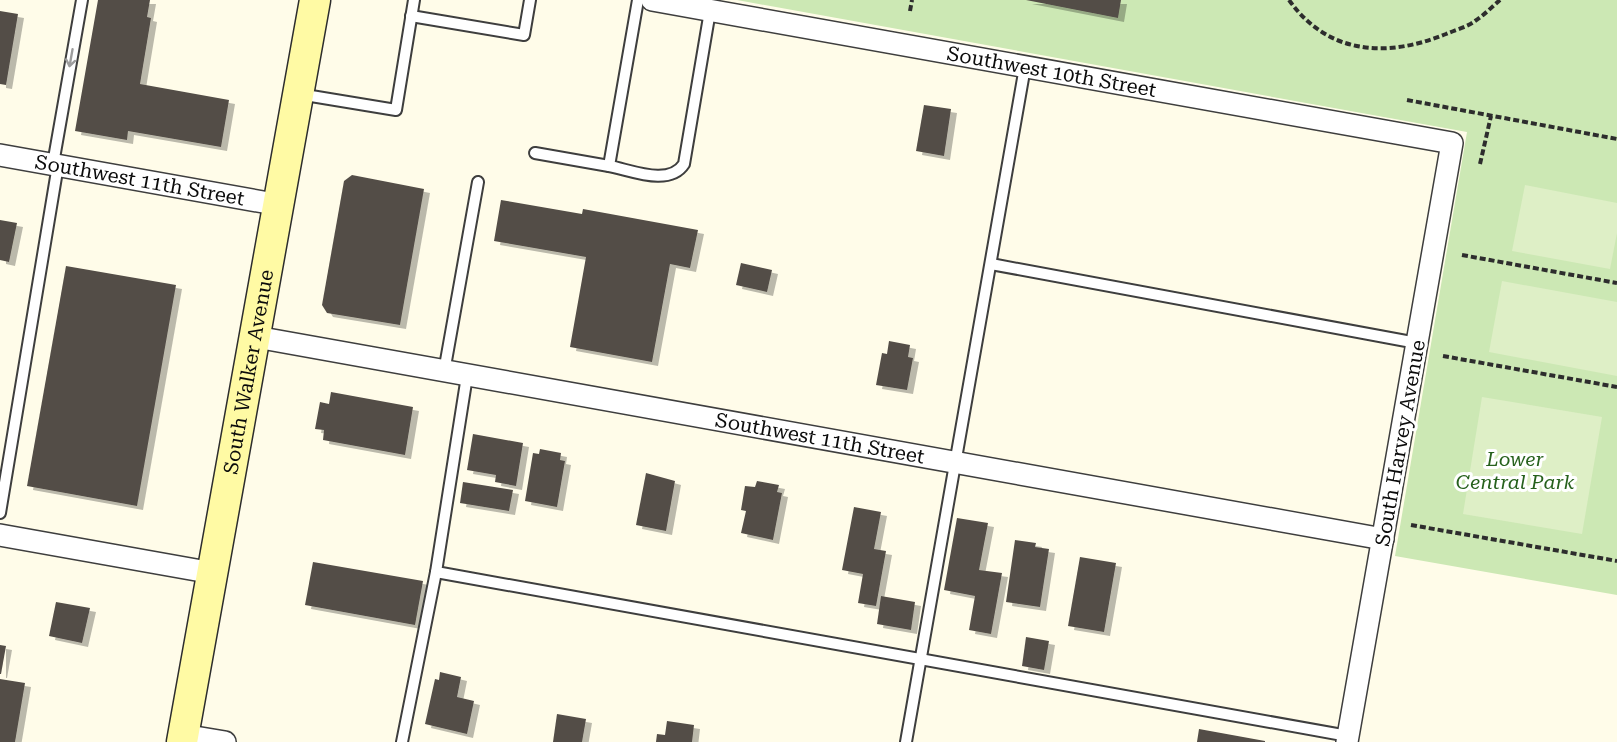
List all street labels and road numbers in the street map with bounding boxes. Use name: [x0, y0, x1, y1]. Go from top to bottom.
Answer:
street label: Southwest 10th Street: [945, 41, 1159, 102]
street label: Southwest 11th Street: [33, 150, 247, 211]
street label: South Walker Avenue: [218, 268, 278, 476]
street label: South Harvey Avenue: [1370, 338, 1430, 548]
street label: Southwest 11th Street: [713, 408, 927, 469]

